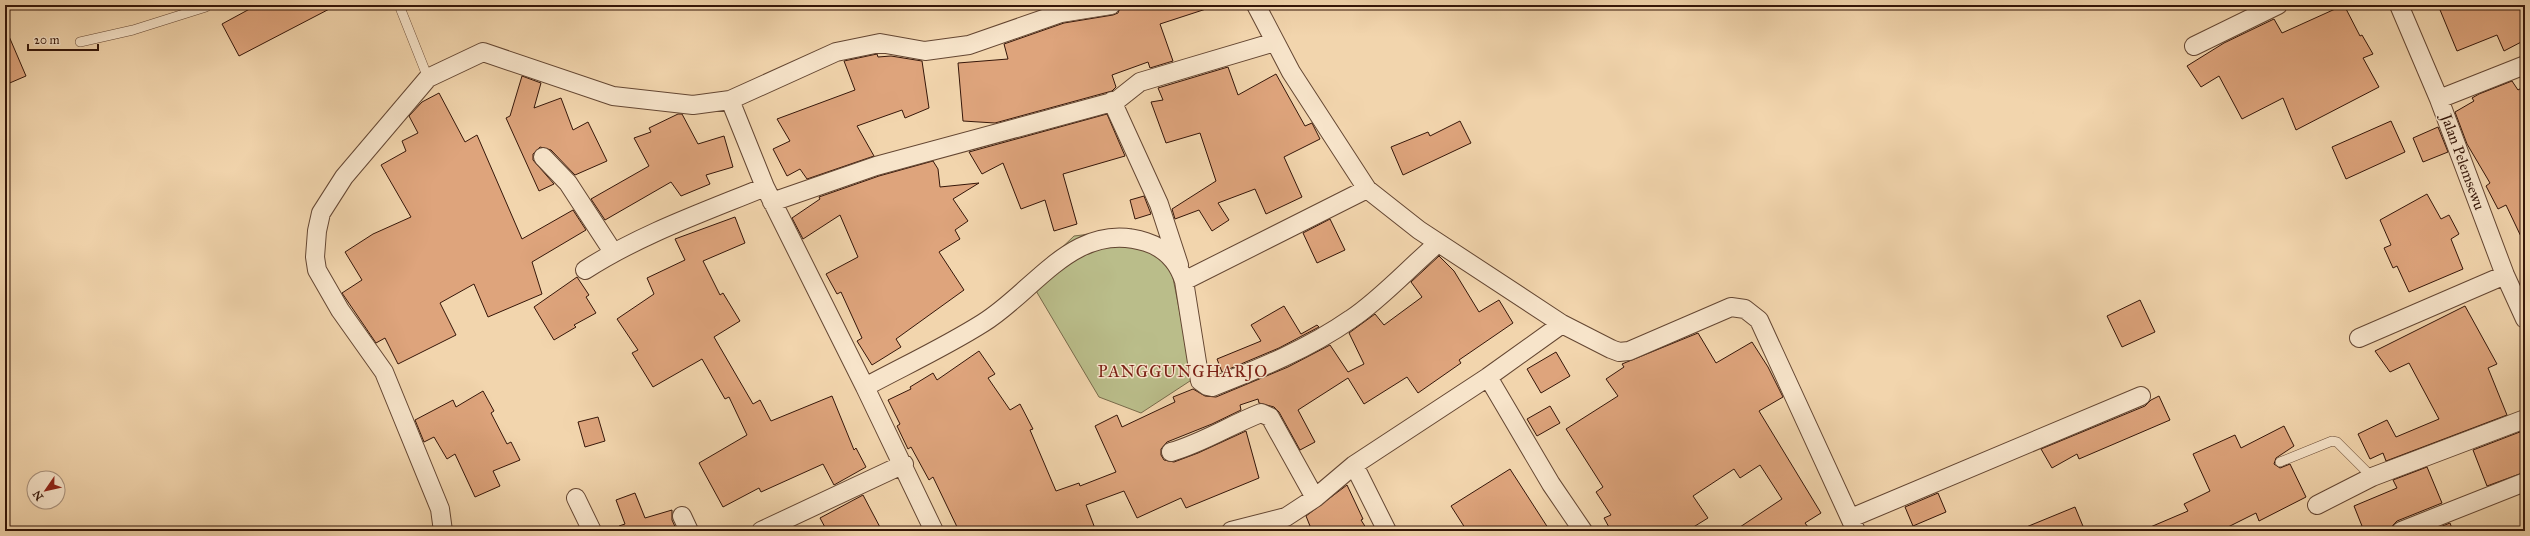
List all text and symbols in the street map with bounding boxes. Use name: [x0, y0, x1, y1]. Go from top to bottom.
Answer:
scale bar: [28, 26, 98, 52]
text: 20 m: [34, 33, 60, 47]
street label: Jalan Pelemsewu: [2436, 110, 2489, 213]
district label: PANGGUNGHARJO: [1098, 361, 1268, 382]
north arrow: [26, 470, 66, 510]
text: N: [30, 487, 46, 503]

